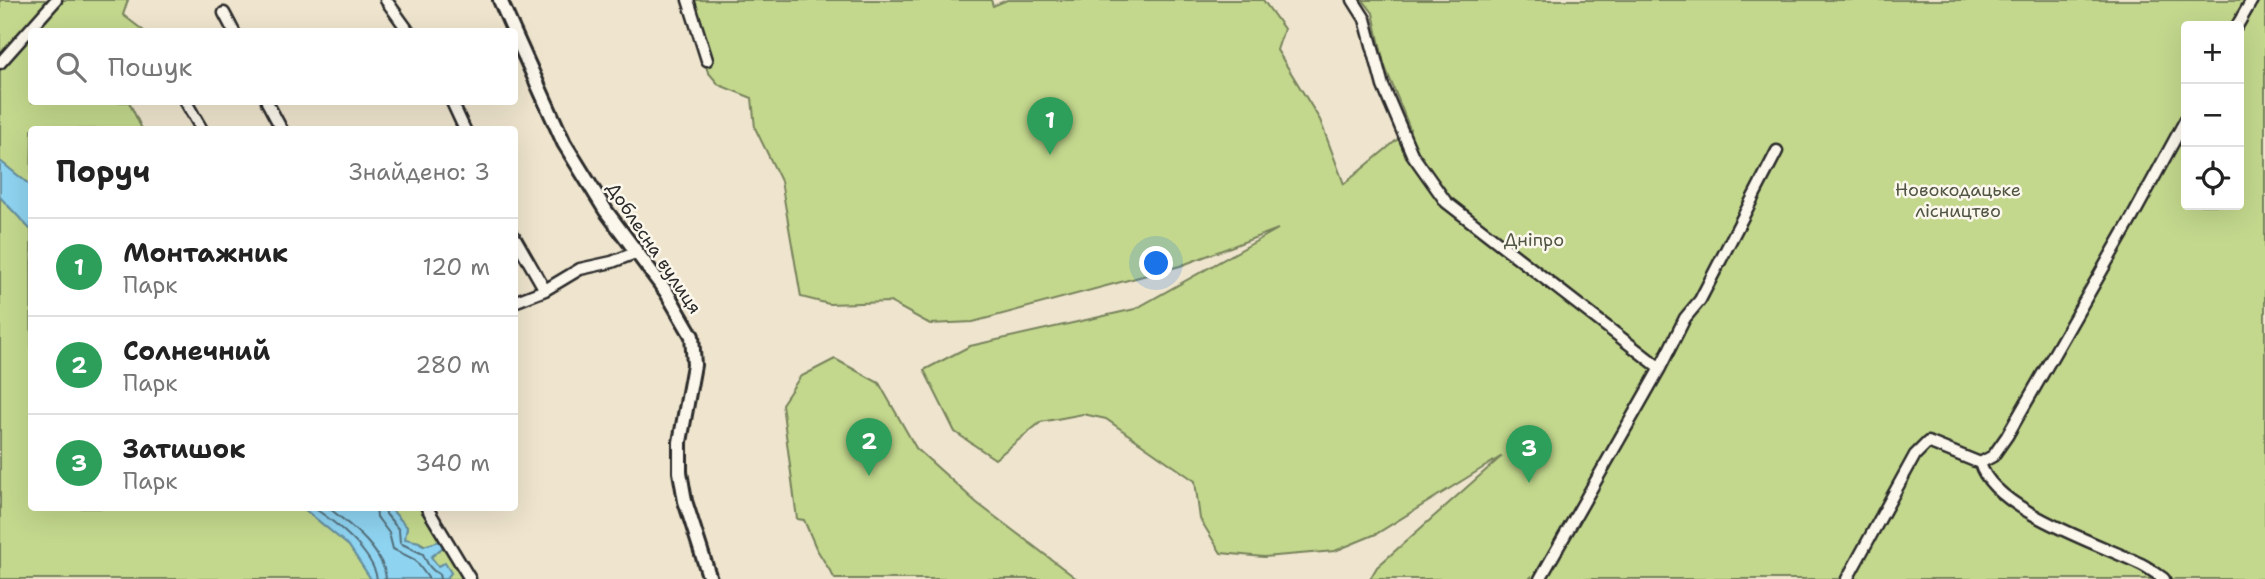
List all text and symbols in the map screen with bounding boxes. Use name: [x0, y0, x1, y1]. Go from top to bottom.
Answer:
map controls: [2181, 21, 2244, 210]
button: +: [2181, 21, 2244, 84]
search box: [28, 28, 518, 105]
icon: search: [52, 48, 90, 86]
text: Пошук: [108, 49, 192, 84]
button: −: [2181, 84, 2244, 147]
pin: 1: [1027, 97, 1073, 155]
button: locate: [2181, 147, 2244, 210]
text: Поруч: [56, 151, 150, 192]
text: Знайдено: 3: [349, 157, 490, 187]
street label: Доблесна вулиця: [601, 177, 707, 319]
park label: Новокодацьке лісництво: [1895, 178, 2021, 223]
park label: Дніпро: [1504, 228, 1564, 252]
text: Монтажник: [123, 235, 288, 270]
your location: [1139, 246, 1173, 280]
text: 1: [74, 252, 84, 282]
text: 120 m: [422, 252, 490, 282]
text: Парк: [123, 270, 178, 300]
text: Солнечний: [123, 333, 270, 368]
text: 2: [71, 350, 87, 380]
text: 280 m: [415, 350, 490, 380]
text: Парк: [123, 368, 178, 398]
pin: 2: [846, 418, 892, 476]
pin: 3: [1506, 425, 1552, 483]
text: Затишок: [123, 431, 246, 466]
text: 3: [71, 448, 87, 478]
text: 340 m: [415, 448, 490, 478]
text: Парк: [123, 466, 178, 496]

